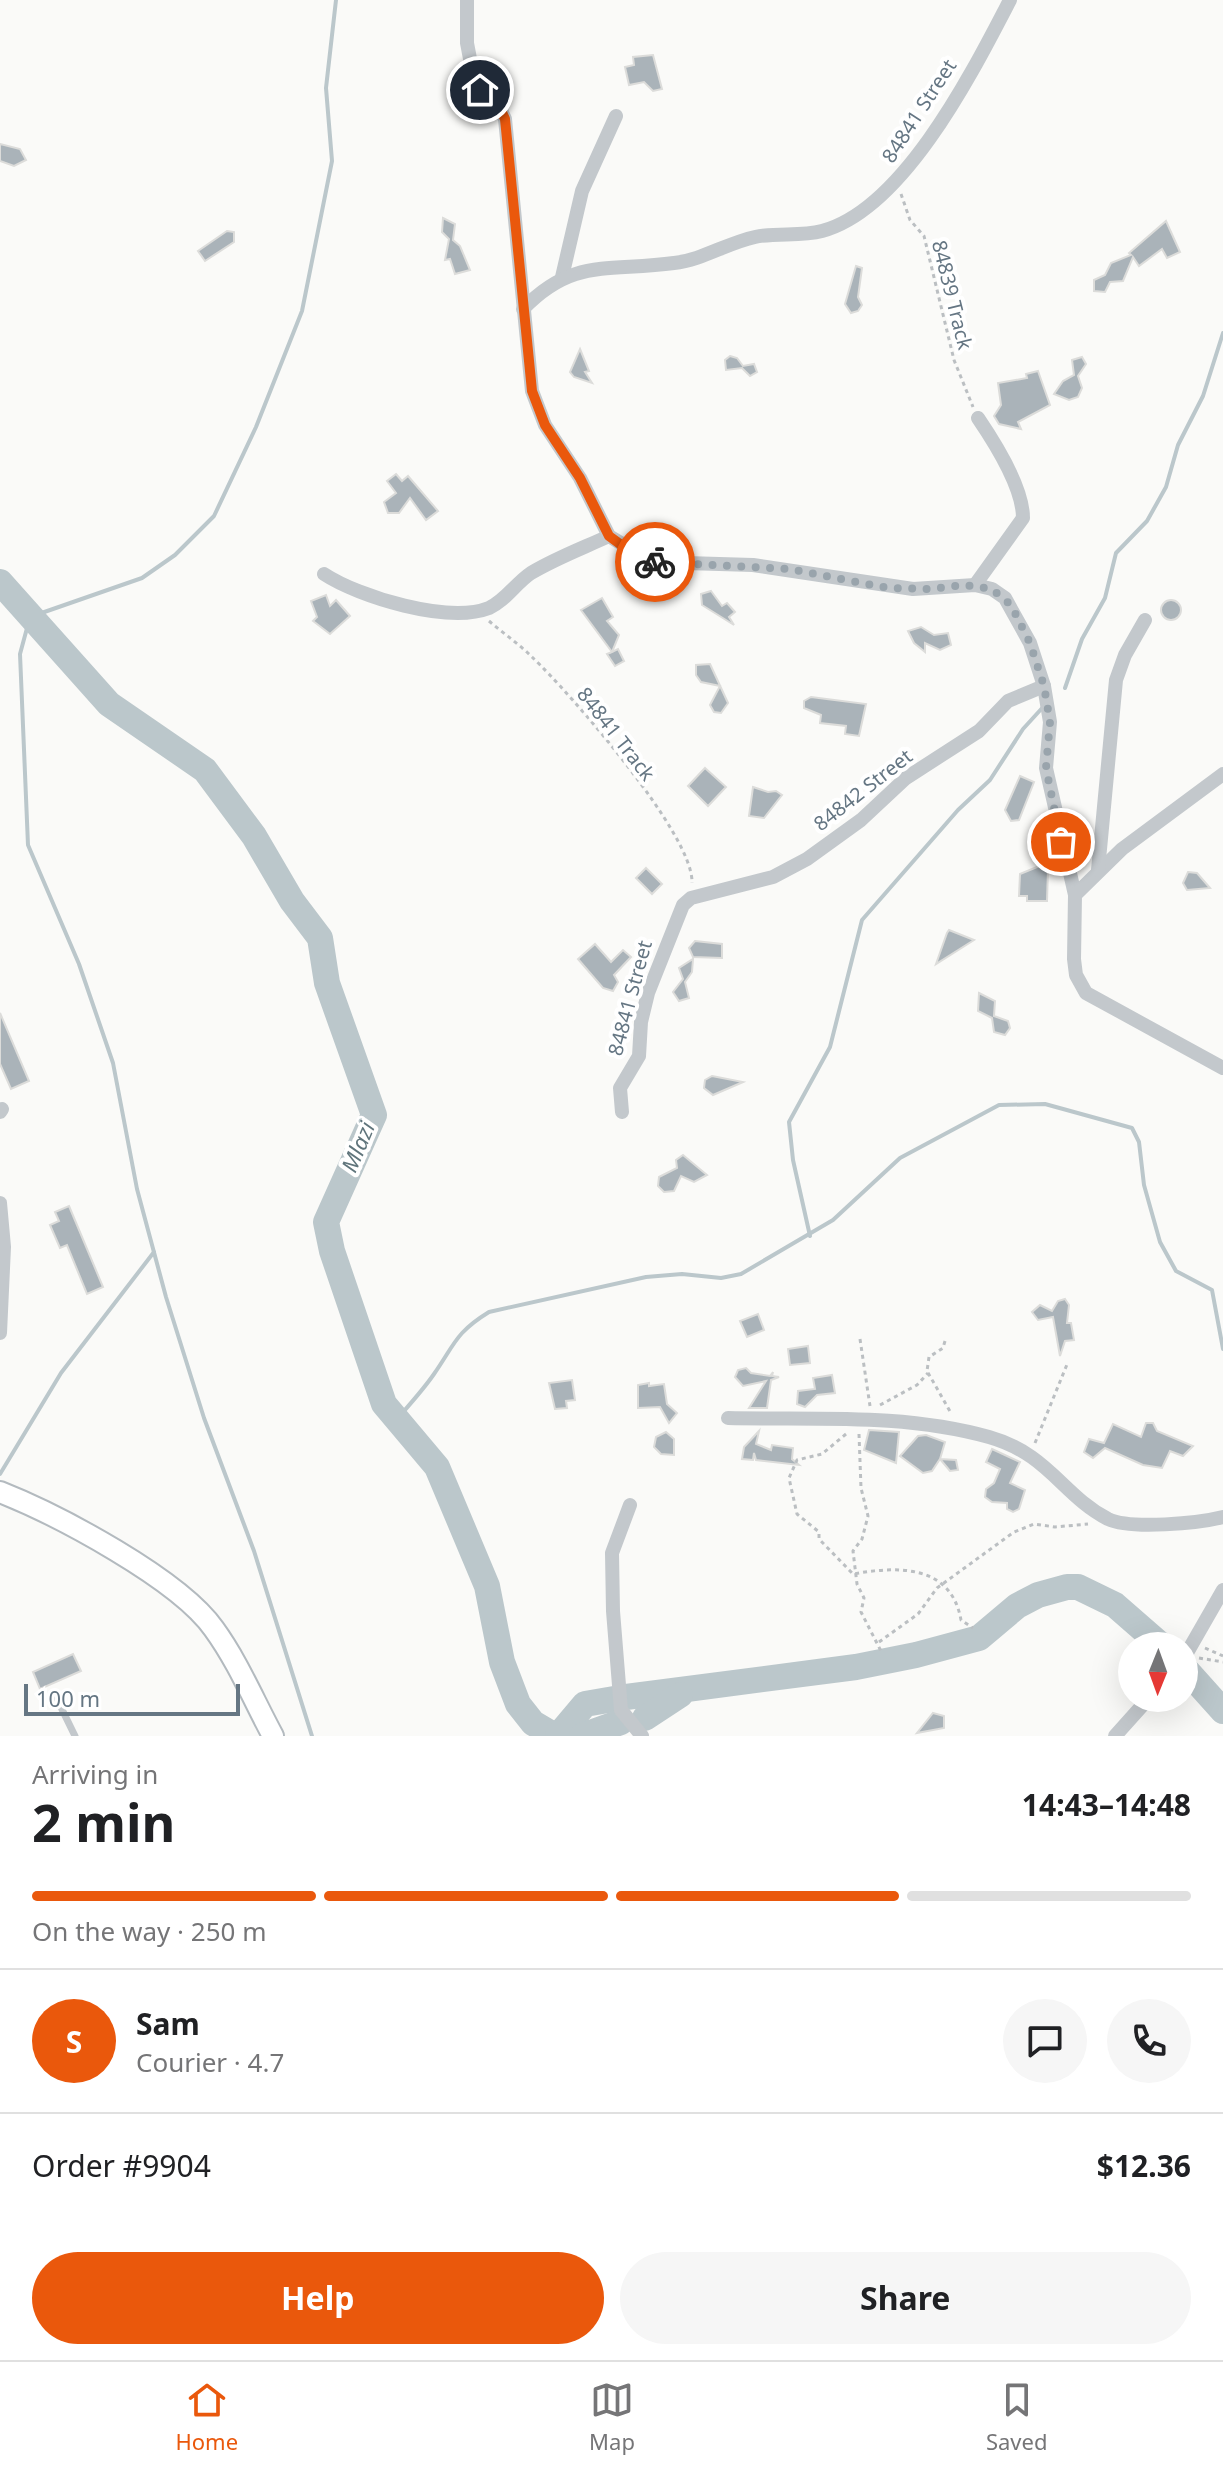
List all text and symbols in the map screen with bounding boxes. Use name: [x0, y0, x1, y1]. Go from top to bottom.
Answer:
street label: 84841 Street: [875, 54, 962, 168]
pin: [446, 56, 514, 124]
icon: home: [458, 68, 502, 112]
street label: 84839 Track: [926, 237, 979, 353]
courier: [615, 522, 695, 602]
icon: bike: [633, 540, 677, 584]
street label: 84841 Track: [571, 681, 662, 786]
street label: 84842 Street: [808, 743, 918, 837]
pin: [1027, 808, 1095, 876]
icon: bag: [1039, 820, 1083, 864]
street label: 84841 Street: [601, 937, 658, 1058]
water label: Mlazi: [333, 1116, 381, 1176]
north arrow: [1118, 1632, 1198, 1712]
map controls: [1118, 1632, 1198, 1712]
scale bar: [24, 1680, 240, 1716]
text: 100 m: [36, 1683, 100, 1713]
text: Arriving in: [32, 1756, 158, 1792]
text: 14:43–14:48: [1022, 1784, 1191, 1825]
text: 2 min: [32, 1786, 175, 1857]
text: On the way · 250 m: [32, 1913, 266, 1949]
button: chat: [1003, 1999, 1087, 2083]
button: phone: [1107, 1999, 1191, 2083]
text: Sam: [136, 2003, 200, 2044]
text: S: [66, 2021, 82, 2062]
text: Courier · 4.7: [136, 2044, 284, 2080]
text: Order #9904: [32, 2145, 211, 2186]
text: $12.36: [1097, 2145, 1191, 2186]
button: Help: [32, 2252, 604, 2344]
button: Share: [620, 2252, 1191, 2344]
tab: Home: [176, 2378, 238, 2456]
tab: Map: [589, 2378, 635, 2456]
tab: Saved: [986, 2378, 1047, 2456]

